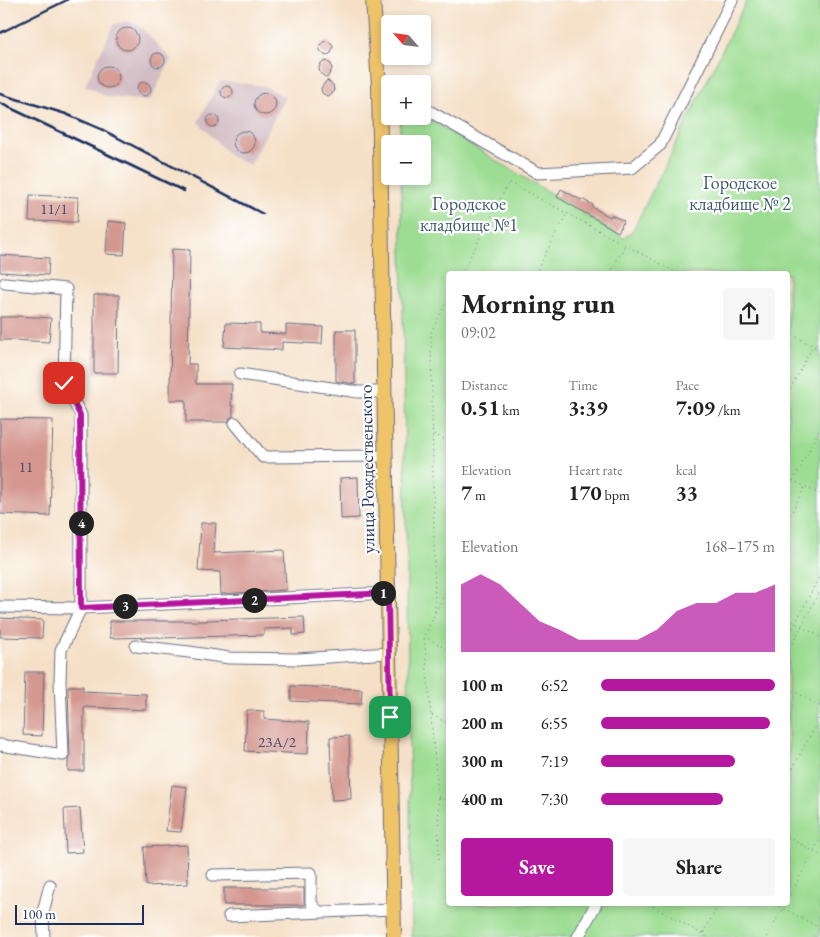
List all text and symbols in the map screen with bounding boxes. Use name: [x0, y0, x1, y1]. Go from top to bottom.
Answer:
north arrow: [381, 15, 431, 65]
map controls: [381, 15, 431, 185]
button: +: [381, 75, 431, 125]
button: −: [381, 135, 431, 185]
park label: Городское кладбище № 2: [689, 171, 791, 215]
park label: Городское кладбище №1: [420, 192, 518, 236]
house number: 11/1: [40, 199, 68, 218]
text: Morning run: [461, 285, 615, 321]
button: share: [723, 288, 775, 340]
text: 09:02: [461, 322, 496, 343]
pin: [43, 362, 85, 404]
icon: check: [50, 369, 78, 397]
text: Distance: [461, 376, 508, 394]
text: Time: [568, 376, 598, 394]
text: Pace: [676, 376, 699, 394]
street label: улица Рождественского: [354, 384, 379, 554]
text: 0.51: [461, 394, 500, 421]
text: 3:39: [568, 394, 608, 421]
text: 7:09: [676, 394, 715, 421]
text: km: [500, 401, 520, 419]
text: /km: [715, 401, 741, 419]
house number: 11: [19, 457, 33, 476]
text: Elevation: [461, 461, 511, 479]
text: Heart rate: [568, 461, 623, 479]
text: kcal: [676, 461, 697, 479]
text: 7: [461, 479, 472, 506]
text: 170: [568, 479, 602, 506]
text: 33: [676, 479, 698, 506]
text: m: [472, 486, 486, 504]
text: bpm: [602, 486, 630, 504]
pin: 4: [68, 510, 94, 536]
text: 4: [78, 514, 85, 532]
text: Elevation: [461, 536, 519, 557]
text: 168–175 m: [704, 536, 775, 557]
pin: 1: [370, 580, 396, 606]
text: 1: [380, 584, 387, 602]
pin: 2: [242, 588, 266, 612]
text: 2: [251, 591, 258, 609]
pin: 3: [112, 594, 138, 618]
text: 3: [122, 597, 129, 615]
text: 100 m: [461, 675, 503, 696]
text: 6:52: [541, 675, 568, 696]
pin: [369, 696, 411, 738]
icon: arrive: [376, 703, 404, 731]
text: 200 m: [461, 713, 503, 734]
text: 6:55: [541, 713, 568, 734]
house number: 23А/2: [258, 732, 297, 751]
text: 300 m: [461, 751, 503, 772]
text: 7:19: [541, 751, 568, 772]
text: 400 m: [461, 789, 503, 810]
text: 7:30: [541, 789, 568, 810]
button: Save: [461, 838, 613, 896]
button: Share: [623, 838, 775, 896]
scale bar: [15, 902, 144, 925]
text: 100 m: [22, 905, 56, 923]

